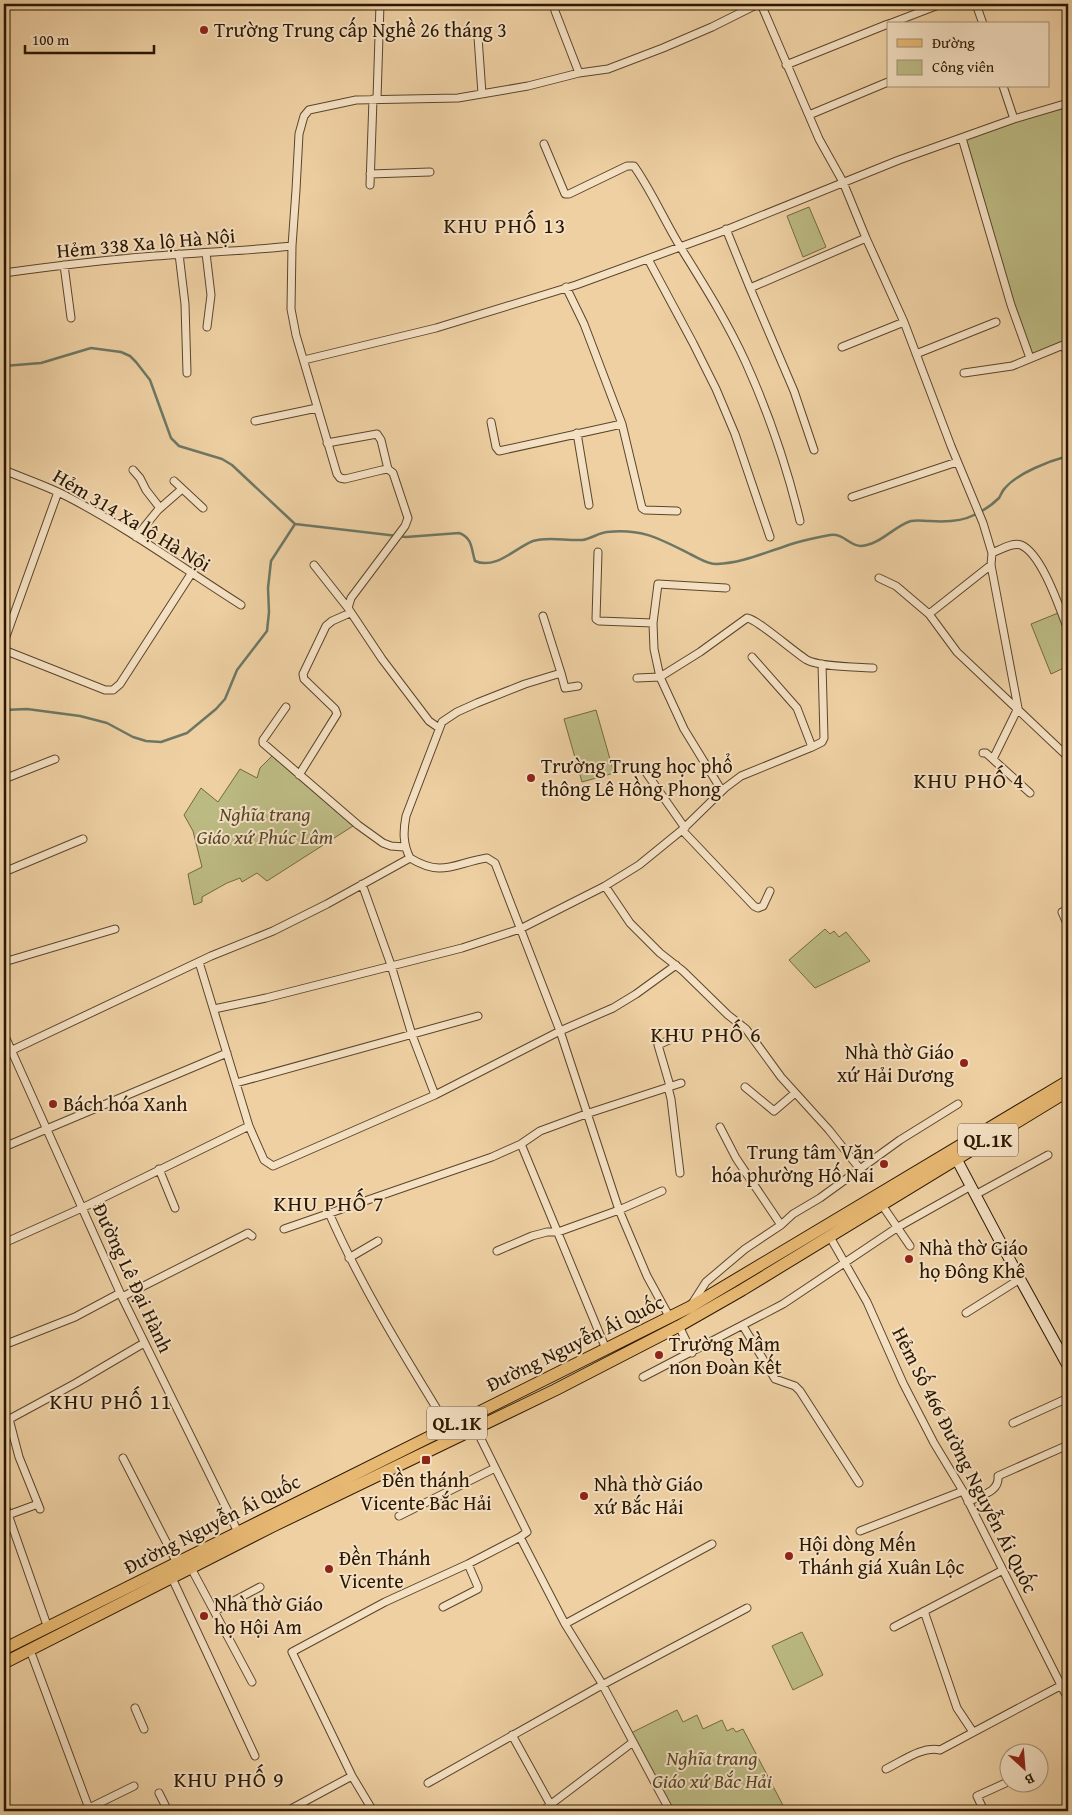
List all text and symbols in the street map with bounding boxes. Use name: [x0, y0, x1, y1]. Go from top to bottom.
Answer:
place label: Trường Trung cấp Nghề 26 tháng 3: [214, 15, 507, 44]
scale bar: [25, 22, 154, 54]
legend: [887, 22, 1050, 88]
marker: Trường Trung cấp Nghề 26 tháng 3: [198, 24, 210, 36]
text: 100 m: [32, 29, 70, 50]
text: Đường: [932, 32, 975, 53]
text: Công viên: [932, 56, 995, 77]
district label: KHU PHỐ 13: [444, 209, 566, 241]
street label: Hẻm 338 Xa lộ Hà Nội: [55, 220, 237, 265]
street label: Hẻm 314 Xa lộ Hà Nội: [48, 461, 217, 578]
place label: Trường Trung học phổ thông Lê Hồng Phong: [541, 751, 733, 803]
district label: KHU PHỐ 4: [913, 764, 1025, 796]
marker: Trường Trung học phổ thông Lê Hồng Phong: [525, 772, 537, 784]
park label: Nghĩa trang Giáo xứ Phúc Lâm: [197, 799, 334, 851]
district label: KHU PHỐ 6: [650, 1018, 762, 1050]
place label: Nhà thờ Giáo xứ Hải Dương: [837, 1037, 954, 1089]
marker: Nhà thờ Giáo xứ Hải Dương: [958, 1057, 970, 1069]
place label: Bách hóa Xanh: [63, 1089, 188, 1118]
marker: Bách hóa Xanh: [47, 1098, 59, 1110]
road number: QL.1K: [958, 1124, 1018, 1156]
place label: Trung tâm Văn hóa phường Hố Nai: [711, 1137, 874, 1189]
marker: Trung tâm Văn hóa phường Hố Nai: [878, 1158, 890, 1170]
district label: KHU PHỐ 7: [273, 1187, 385, 1219]
street label: Đường Lê Đại Hành: [86, 1198, 181, 1357]
place label: Nhà thờ Giáo họ Đông Khê: [919, 1233, 1028, 1285]
marker: Nhà thờ Giáo họ Đông Khê: [903, 1253, 915, 1265]
street label: Đường Nguyễn Ái Quốc: [481, 1287, 669, 1398]
street label: Hẻm Số 466 Đường Nguyễn Ái Quốc: [885, 1322, 1046, 1598]
place label: Trường Mầm non Đoàn Kết: [669, 1329, 782, 1381]
marker: Trường Mầm non Đoàn Kết: [653, 1349, 665, 1361]
district label: KHU PHỐ 11: [50, 1385, 172, 1417]
road number: QL.1K: [427, 1406, 487, 1440]
marker: Đền thánh Vicente Bắc Hải: [420, 1454, 432, 1466]
place label: Đền thánh Vicente Bắc Hải: [360, 1465, 492, 1517]
street label: Đường Nguyễn Ái Quốc: [119, 1466, 305, 1581]
place label: Nhà thờ Giáo xứ Bắc Hải: [594, 1469, 703, 1521]
marker: Nhà thờ Giáo xứ Bắc Hải: [578, 1490, 590, 1502]
place label: Hội dòng Mến Thánh giá Xuân Lộc: [799, 1529, 964, 1581]
place label: Đền Thánh Vicente: [339, 1543, 431, 1595]
marker: Hội dòng Mến Thánh giá Xuân Lộc: [783, 1550, 795, 1562]
marker: Đền Thánh Vicente: [323, 1563, 335, 1575]
place label: Nhà thờ Giáo họ Hội Am: [214, 1589, 323, 1641]
marker: Nhà thờ Giáo họ Hội Am: [198, 1610, 210, 1622]
north arrow: [1000, 1742, 1050, 1792]
park label: Nghĩa trang Giáo xứ Bắc Hải: [652, 1743, 772, 1795]
district label: KHU PHỐ 9: [173, 1763, 285, 1795]
text: B: [1021, 1769, 1038, 1791]

